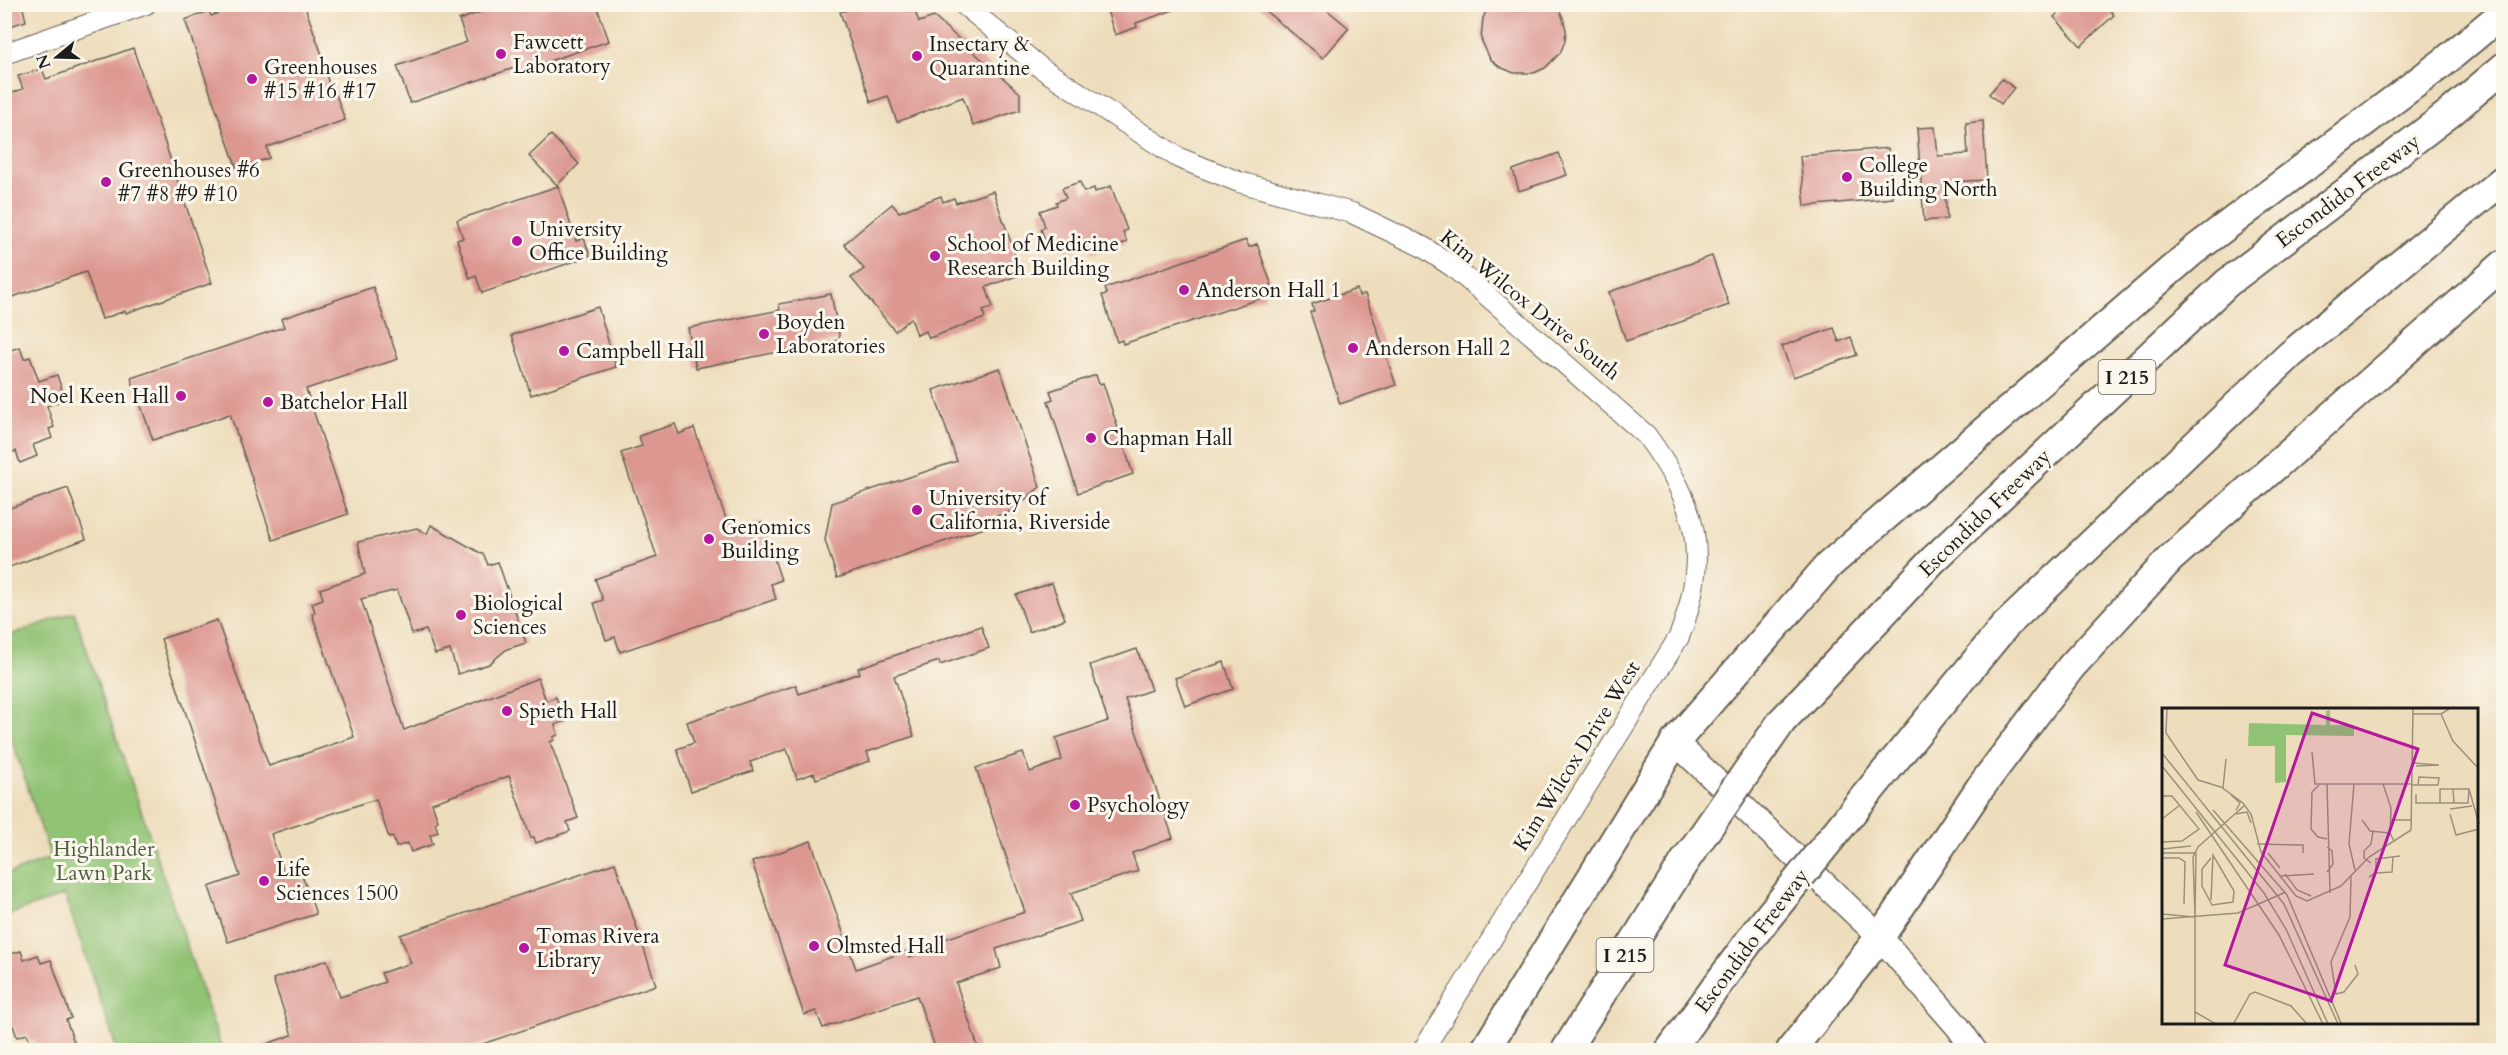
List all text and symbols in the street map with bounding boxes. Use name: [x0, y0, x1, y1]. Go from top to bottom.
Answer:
north arrow: [27, 27, 87, 87]
place label: Fawcett Laboratory: [513, 28, 611, 81]
place label: Insectary & Quarantine: [929, 30, 1030, 83]
marker: Fawcett Laboratory: [494, 47, 508, 61]
marker: Insectary & Quarantine: [910, 49, 924, 63]
text: N: [31, 51, 56, 72]
place label: Greenhouses #15 #16 #17: [264, 53, 377, 106]
marker: Greenhouses #15 #16 #17: [245, 72, 259, 86]
street label: Escondido Freeway: [2270, 127, 2426, 255]
place label: College Building North: [1859, 151, 1998, 204]
place label: Greenhouses #6 #7 #8 #9 #10: [118, 156, 260, 209]
marker: College Building North: [1840, 170, 1854, 184]
marker: Greenhouses #6 #7 #8 #9 #10: [99, 175, 113, 189]
place label: University Office Building: [529, 215, 668, 268]
street label: Kim Wilcox Drive South: [1434, 223, 1627, 387]
place label: School of Medicine Research Building: [947, 230, 1119, 283]
marker: University Office Building: [510, 234, 524, 248]
marker: School of Medicine Research Building: [928, 249, 942, 263]
place label: Anderson Hall 1: [1196, 276, 1341, 305]
marker: Anderson Hall 1: [1177, 283, 1191, 297]
place label: Boyden Laboratories: [776, 308, 885, 361]
marker: Boyden Laboratories: [757, 327, 771, 341]
place label: Anderson Hall 2: [1365, 334, 1510, 363]
place label: Campbell Hall: [576, 337, 705, 366]
marker: Anderson Hall 2: [1346, 341, 1360, 355]
marker: Campbell Hall: [557, 344, 571, 358]
road number: I 215: [2098, 360, 2156, 394]
place label: Noel Keen Hall: [30, 382, 169, 411]
place label: Batchelor Hall: [280, 388, 408, 417]
marker: Noel Keen Hall: [174, 389, 188, 403]
marker: Batchelor Hall: [261, 395, 275, 409]
place label: Chapman Hall: [1103, 424, 1233, 453]
marker: Chapman Hall: [1084, 431, 1098, 445]
street label: Escondido Freeway: [1912, 442, 2058, 584]
place label: University of California, Riverside: [929, 484, 1111, 537]
marker: University of California, Riverside: [910, 503, 924, 517]
place label: Genomics Building: [721, 513, 811, 566]
marker: Genomics Building: [702, 532, 716, 546]
place label: Biological Sciences: [473, 589, 563, 642]
marker: Biological Sciences: [454, 608, 468, 622]
street label: Kim Wilcox Drive West: [1507, 655, 1648, 857]
place label: Spieth Hall: [519, 697, 617, 726]
marker: Spieth Hall: [500, 704, 514, 718]
inset map: [2162, 708, 2478, 1025]
place label: Psychology: [1087, 791, 1190, 820]
marker: Psychology: [1068, 798, 1082, 812]
park label: Highlander Lawn Park: [53, 835, 155, 888]
place label: Life Sciences 1500: [276, 855, 398, 908]
street label: Escondido Freeway: [1688, 863, 1816, 1019]
marker: Life Sciences 1500: [257, 874, 271, 888]
place label: Tomas Rivera Library: [536, 922, 660, 975]
place label: Olmsted Hall: [826, 932, 945, 961]
road number: I 215: [1596, 938, 1654, 972]
marker: Olmsted Hall: [807, 939, 821, 953]
marker: Tomas Rivera Library: [517, 941, 531, 955]

